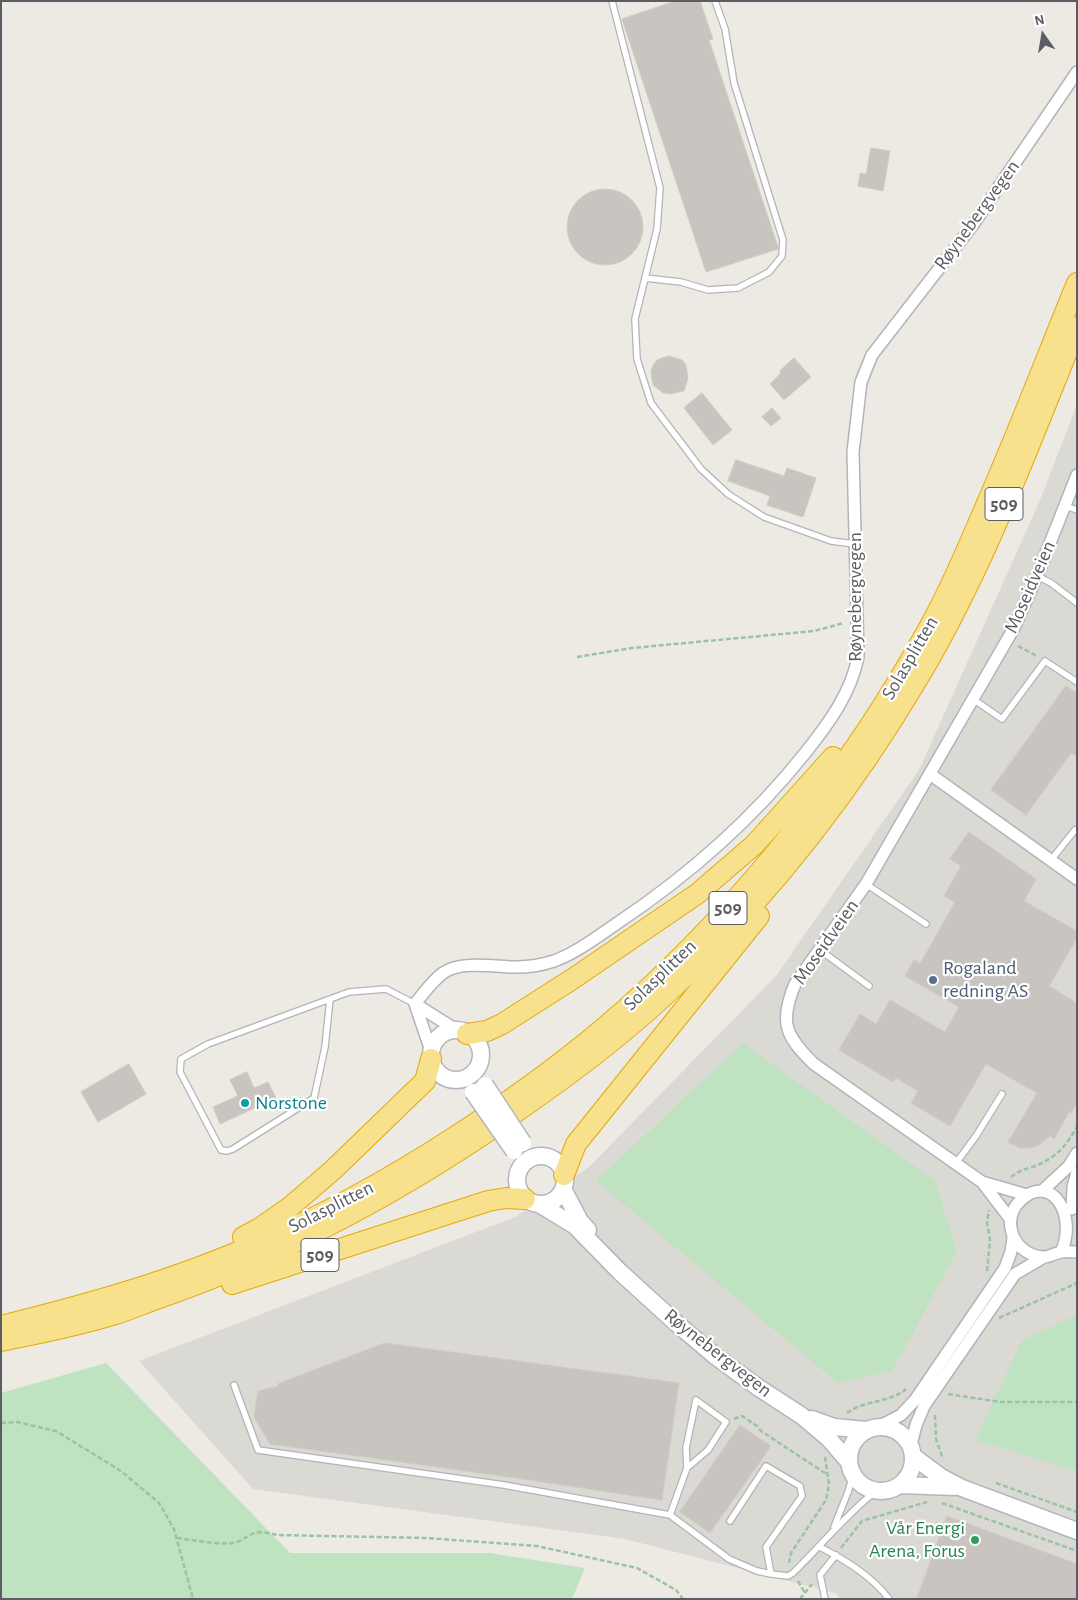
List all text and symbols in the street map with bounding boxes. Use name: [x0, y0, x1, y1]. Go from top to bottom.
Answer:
north arrow: [1018, 10, 1068, 60]
text: N: [1033, 12, 1046, 28]
street label: Røynebergvegen: [929, 155, 1025, 275]
road number: 509: [985, 488, 1023, 520]
street label: Røynebergvegen: [843, 532, 867, 662]
street label: Moseidveien: [999, 537, 1061, 637]
street label: Solasplitten: [877, 612, 943, 704]
road number: 509: [709, 891, 747, 924]
street label: Moseidveien: [788, 895, 864, 989]
street label: Solasplitten: [618, 934, 702, 1016]
place label: Rogaland redning AS: [943, 956, 1029, 1003]
marker: Rogaland redning AS: [927, 974, 939, 986]
place label: Norstone: [255, 1091, 327, 1115]
marker: Norstone: [239, 1097, 251, 1109]
street label: Solasplitten: [284, 1175, 378, 1239]
road number: 509: [301, 1238, 339, 1272]
street label: Røynebergvegen: [659, 1303, 777, 1403]
place label: Vår Energi Arena, Forus: [869, 1516, 965, 1563]
marker: Vår Energi Arena, Forus: [969, 1534, 981, 1546]

